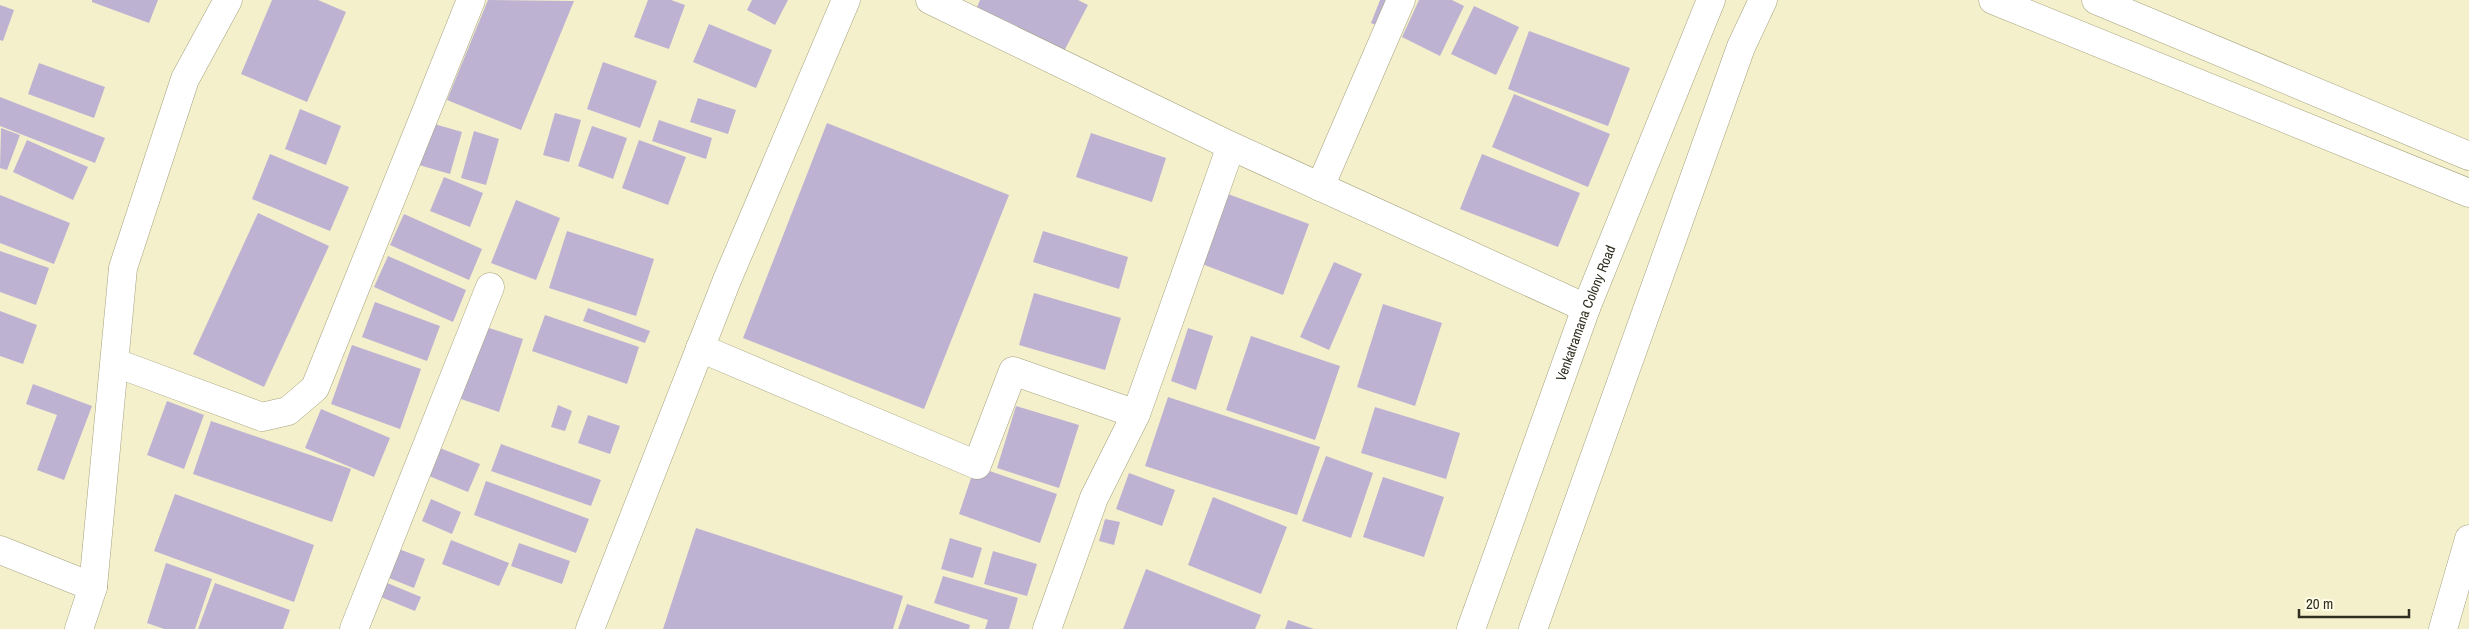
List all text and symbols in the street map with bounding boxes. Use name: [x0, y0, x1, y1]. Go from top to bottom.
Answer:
street label: Venkatramana Colony Road: [1552, 243, 1619, 383]
scale bar: [2299, 586, 2409, 618]
text: 20 m: [2306, 593, 2333, 614]

